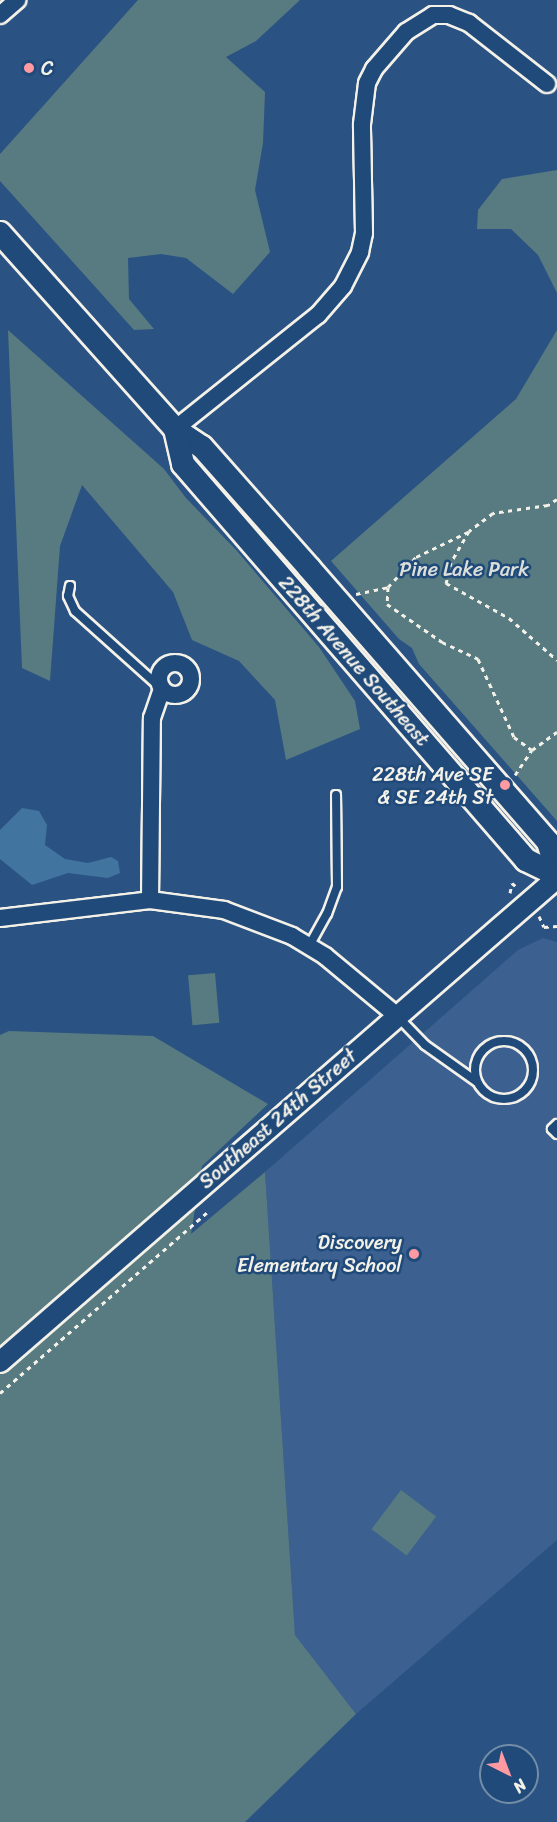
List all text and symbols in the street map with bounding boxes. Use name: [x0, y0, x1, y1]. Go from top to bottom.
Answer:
place label: C: [41, 56, 53, 80]
marker: C: [22, 61, 36, 75]
park label: Pine Lake Park: [399, 557, 529, 581]
street label: 228th Avenue Southeast: [273, 571, 435, 751]
place label: 228th Ave SE & SE 24th St: [372, 762, 493, 809]
marker: 228th Ave SE & SE 24th St: [498, 778, 512, 792]
street label: Southeast 24th Street: [194, 1044, 362, 1194]
place label: Discovery Elementary School: [237, 1230, 402, 1277]
marker: Discovery Elementary School: [407, 1247, 421, 1261]
north arrow: [479, 1744, 539, 1804]
text: N: [506, 1772, 534, 1801]

